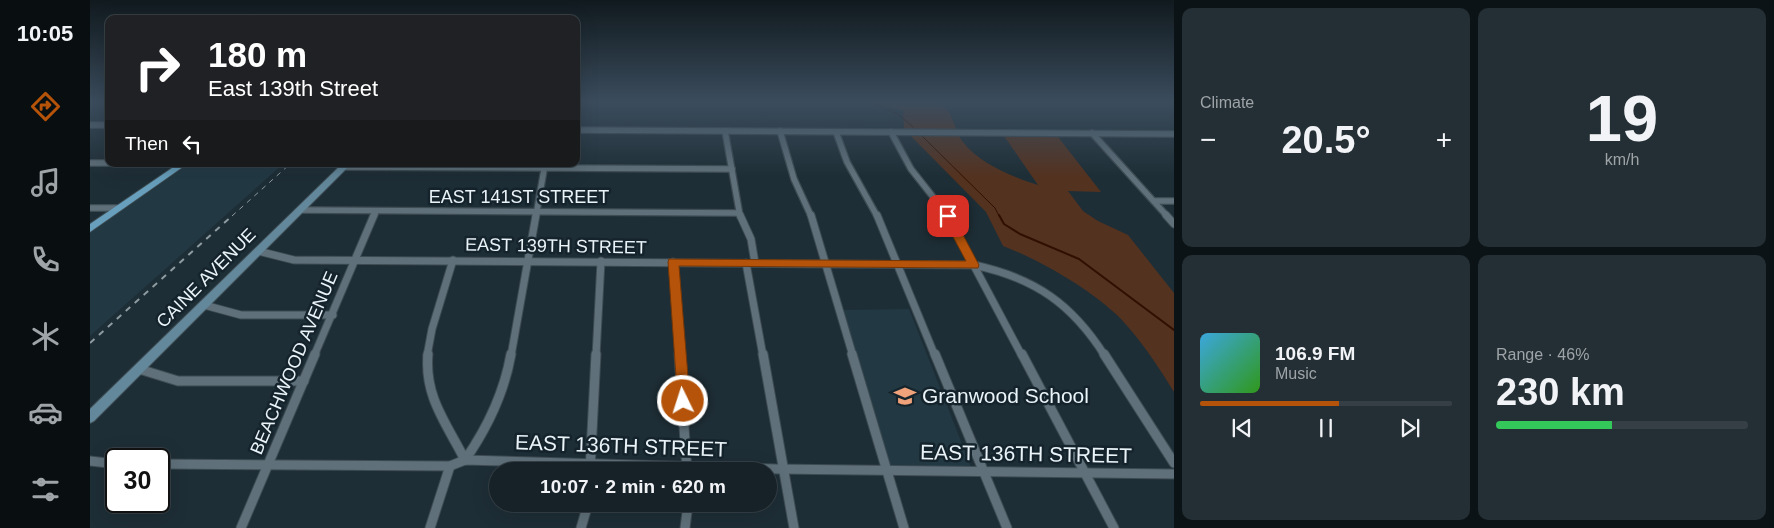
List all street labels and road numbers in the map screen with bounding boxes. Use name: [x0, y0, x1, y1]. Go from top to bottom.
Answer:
street label: EAST 141ST STREET: [429, 187, 609, 207]
street label: CAINE AVENUE: [152, 224, 260, 332]
street label: EAST 139TH STREET: [465, 234, 647, 258]
street label: BEACHWOOD AVENUE: [246, 269, 342, 457]
street label: EAST 136TH STREET: [515, 430, 728, 461]
street label: EAST 136TH STREET: [920, 440, 1132, 467]

